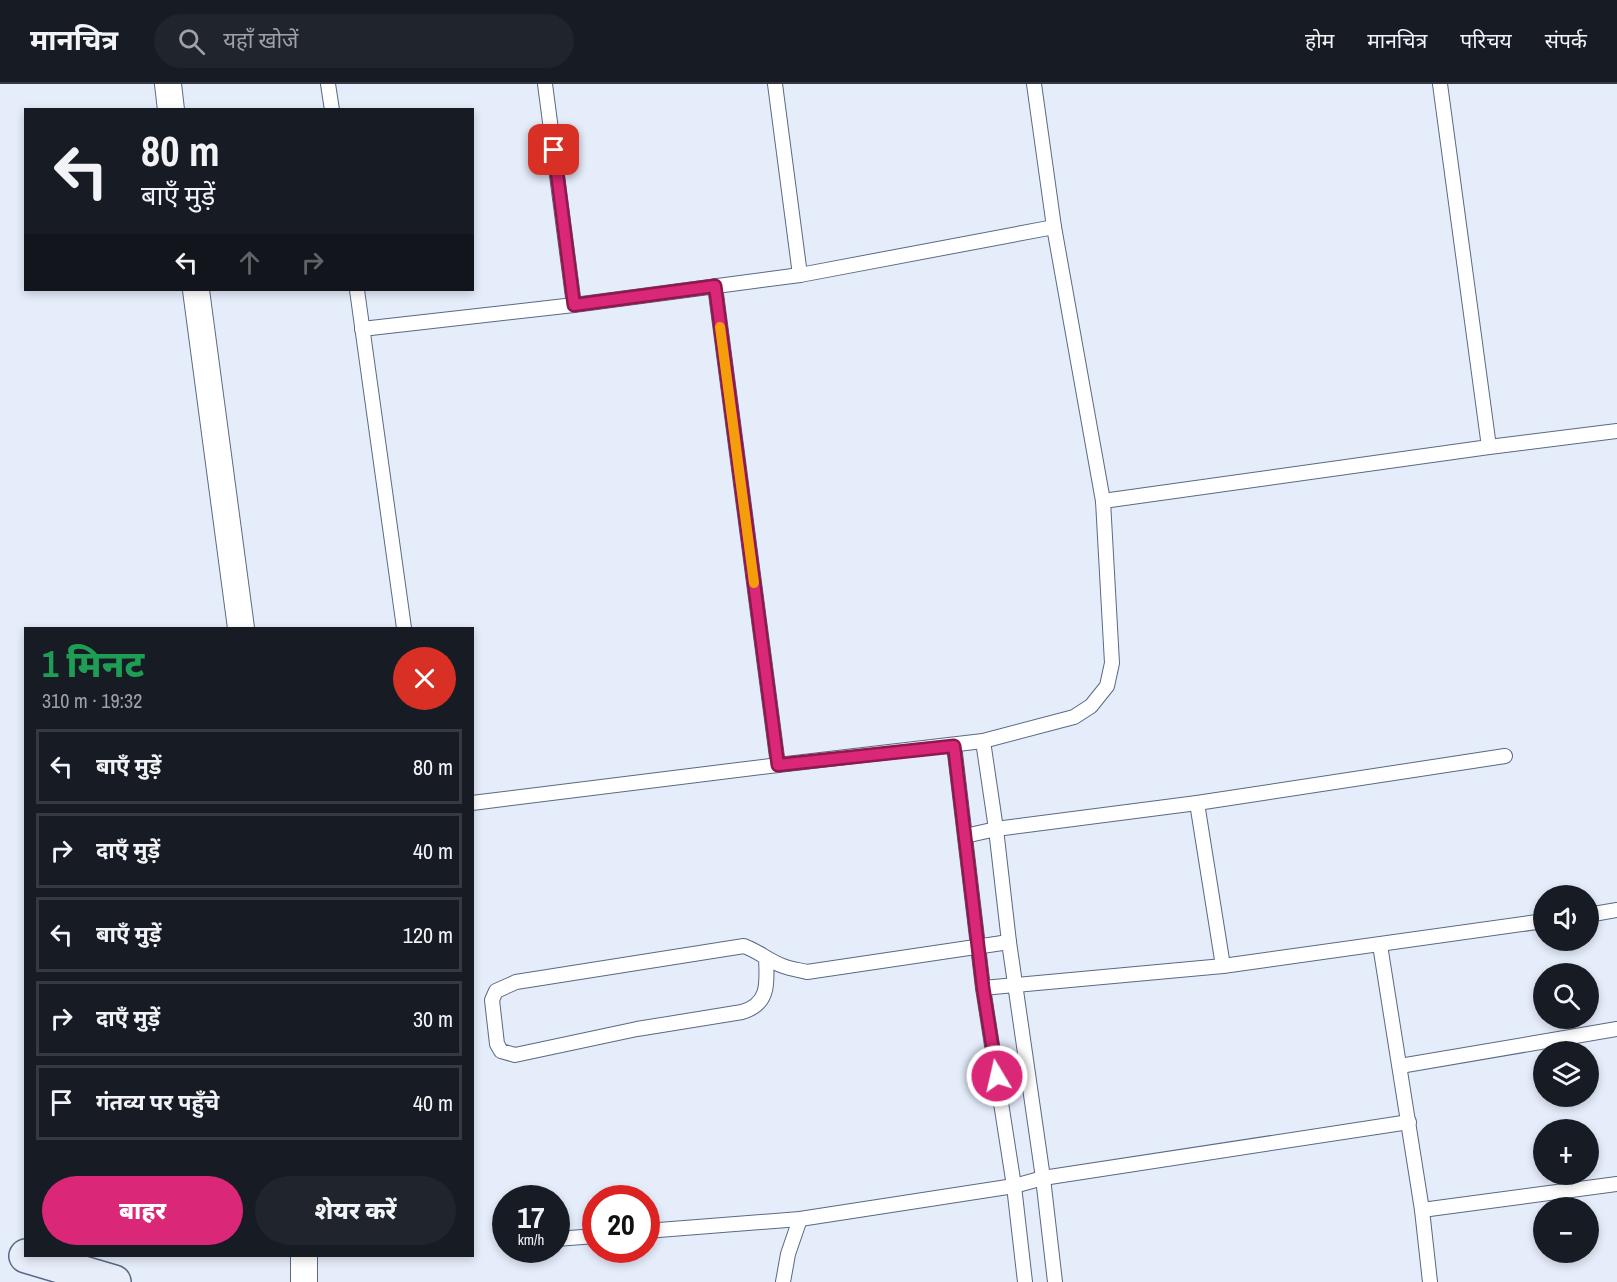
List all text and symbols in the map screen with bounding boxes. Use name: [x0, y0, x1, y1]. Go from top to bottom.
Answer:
search box: [154, 14, 574, 68]
text: मानचित्र: [30, 21, 118, 59]
icon: search: [175, 25, 208, 58]
text: यहाँ खोजें: [223, 25, 298, 55]
text: होम: [1305, 26, 1334, 55]
text: मानचित्र: [1367, 26, 1427, 55]
text: परिचय: [1460, 26, 1512, 55]
text: संपर्क: [1545, 26, 1587, 55]
text: 80 m: [141, 123, 220, 179]
pin: [528, 124, 579, 175]
icon: left: [42, 132, 120, 210]
icon: arrive: [537, 133, 570, 166]
text: बाएँ मुड़ें: [141, 177, 215, 213]
icon: left: [170, 246, 203, 279]
icon: ahead: [233, 246, 266, 279]
icon: right: [296, 246, 329, 279]
text: 1 मिनट: [42, 640, 144, 688]
button: close: [393, 647, 456, 710]
text: 310 m · 19:32: [42, 687, 142, 714]
icon: left: [45, 750, 78, 783]
text: बाएँ मुड़ें: [96, 751, 161, 781]
text: 80 m: [413, 752, 453, 782]
icon: right: [45, 834, 78, 867]
text: दाएँ मुड़ें: [96, 835, 160, 865]
text: 40 m: [413, 836, 453, 866]
map controls: [1533, 885, 1599, 1263]
button: sound: [1533, 885, 1599, 951]
icon: left: [45, 918, 78, 951]
text: बाएँ मुड़ें: [96, 919, 161, 949]
text: 120 m: [403, 920, 453, 950]
button: search: [1533, 963, 1599, 1029]
icon: right: [45, 1002, 78, 1035]
text: दाएँ मुड़ें: [96, 1003, 160, 1033]
text: 30 m: [413, 1004, 453, 1034]
button: layers: [1533, 1041, 1599, 1107]
position arrow: [965, 1044, 1029, 1108]
icon: arrive: [45, 1086, 78, 1119]
text: गंतव्य पर पहुँचे: [96, 1087, 219, 1117]
text: 40 m: [413, 1088, 453, 1118]
button: +: [1533, 1119, 1599, 1185]
button: बाहर: [42, 1176, 243, 1245]
button: शेयर करें: [255, 1176, 456, 1245]
speed limit sign: 20: [582, 1185, 660, 1263]
text: 17: [517, 1197, 545, 1237]
button: −: [1533, 1197, 1599, 1263]
text: km/h: [518, 1229, 544, 1250]

